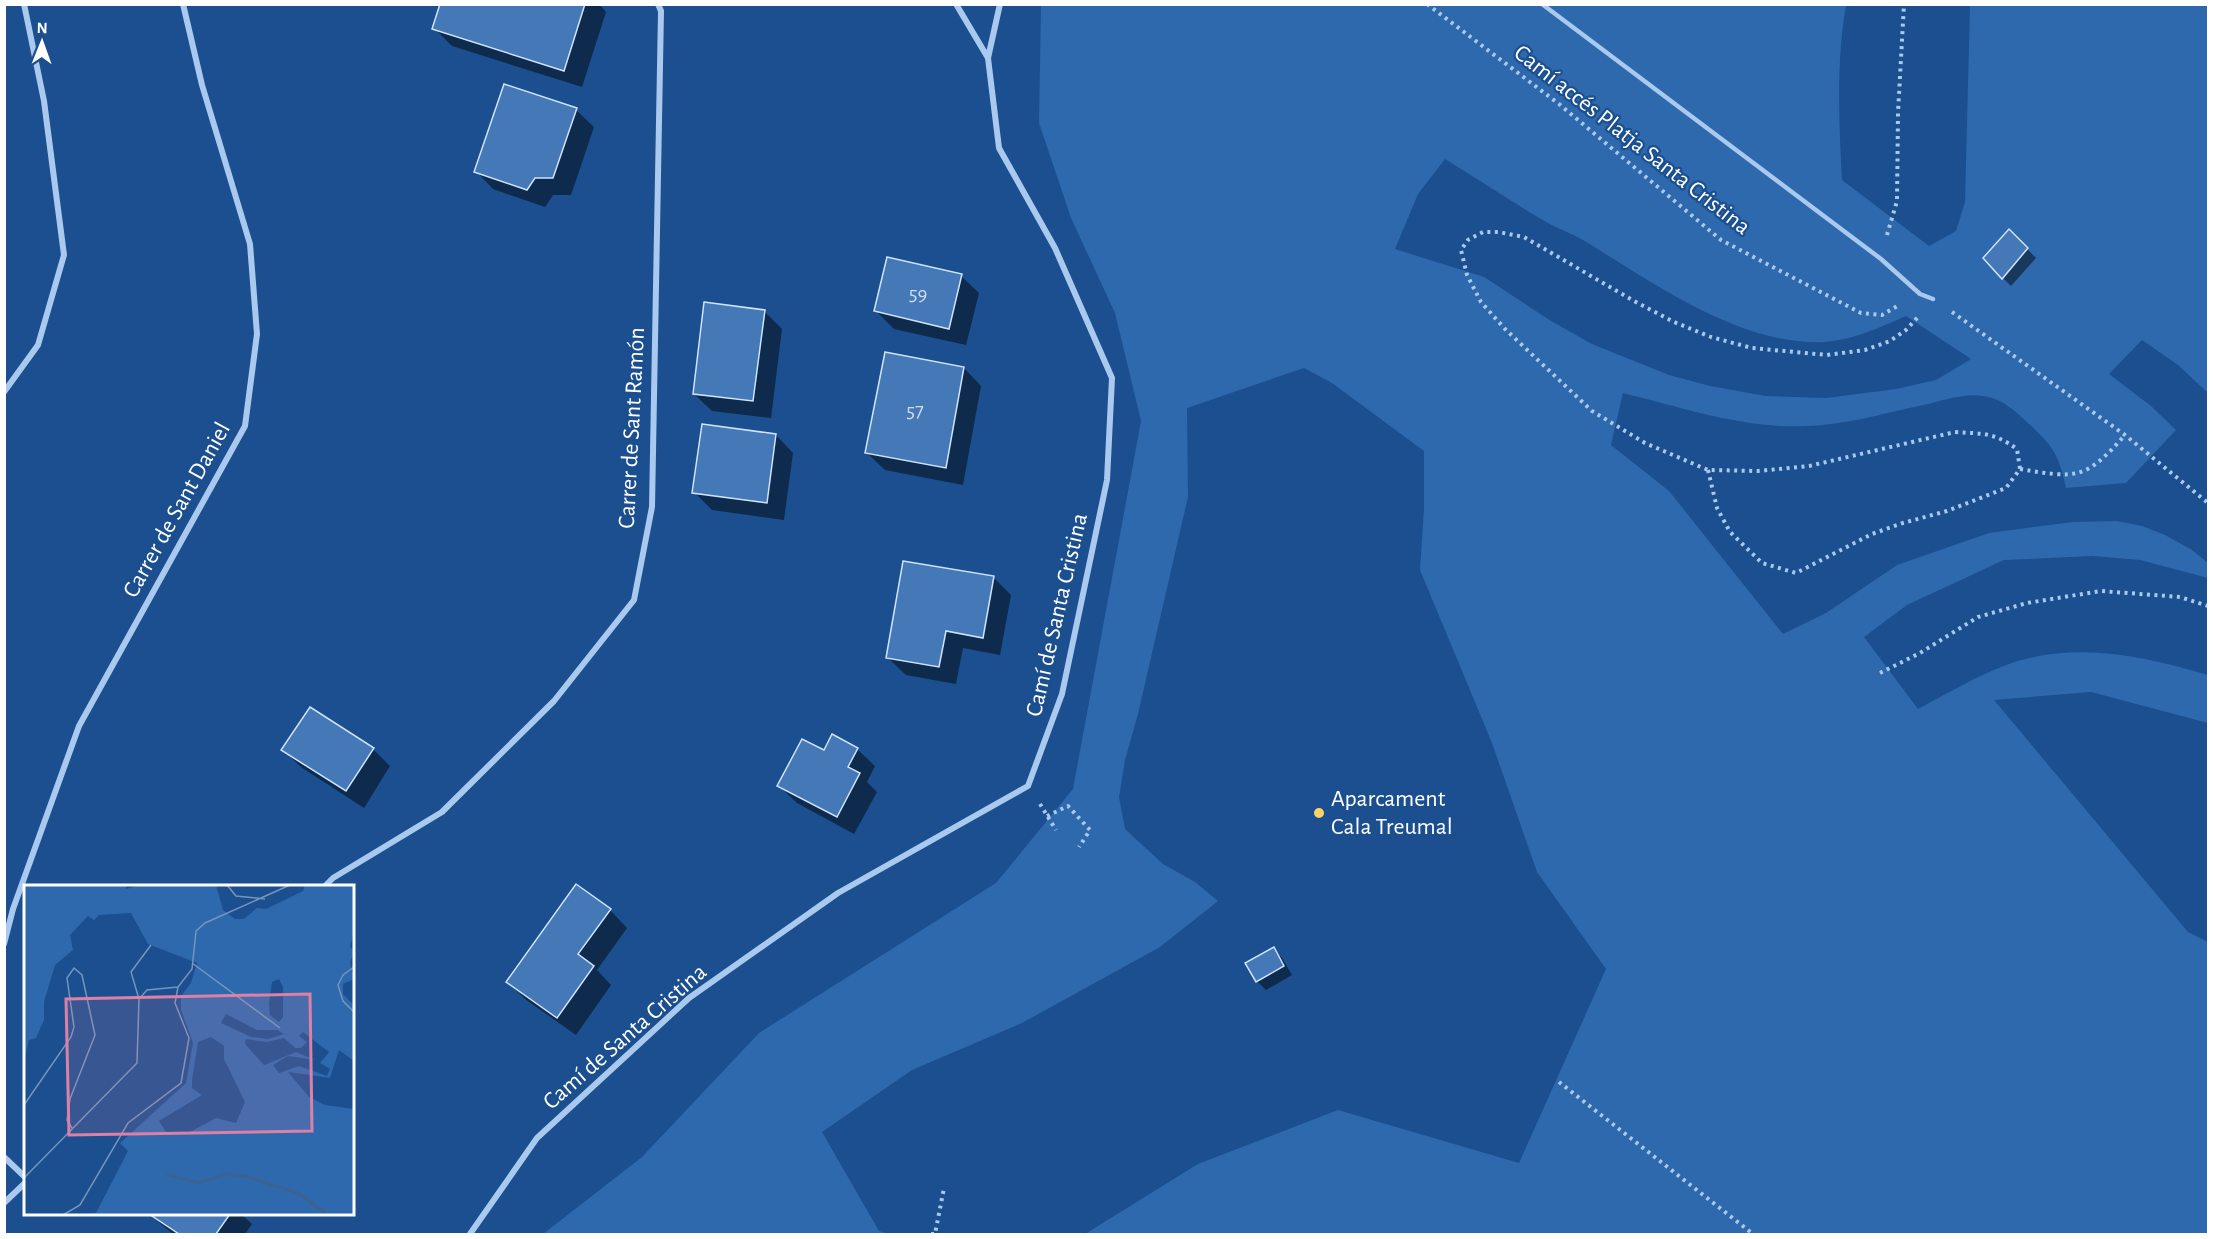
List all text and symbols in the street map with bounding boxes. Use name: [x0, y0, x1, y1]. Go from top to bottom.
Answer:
north arrow: [12, 12, 72, 72]
text: N: [37, 20, 48, 36]
street label: Camí accés Platja Santa Cristina: [1509, 41, 1755, 239]
house number: 59: [909, 283, 927, 304]
street label: Carrer de Sant Ramón: [615, 327, 649, 529]
house number: 57: [906, 400, 924, 421]
street label: Carrer de Sant Daniel: [119, 418, 235, 602]
street label: Camí de Santa Cristina: [1022, 511, 1092, 719]
place label: Aparcament Cala Treumal: [1331, 787, 1453, 839]
marker: Aparcament Cala Treumal: [1312, 806, 1326, 820]
inset map: [24, 885, 354, 1215]
street label: Camí de Santa Cristina: [539, 960, 711, 1114]

